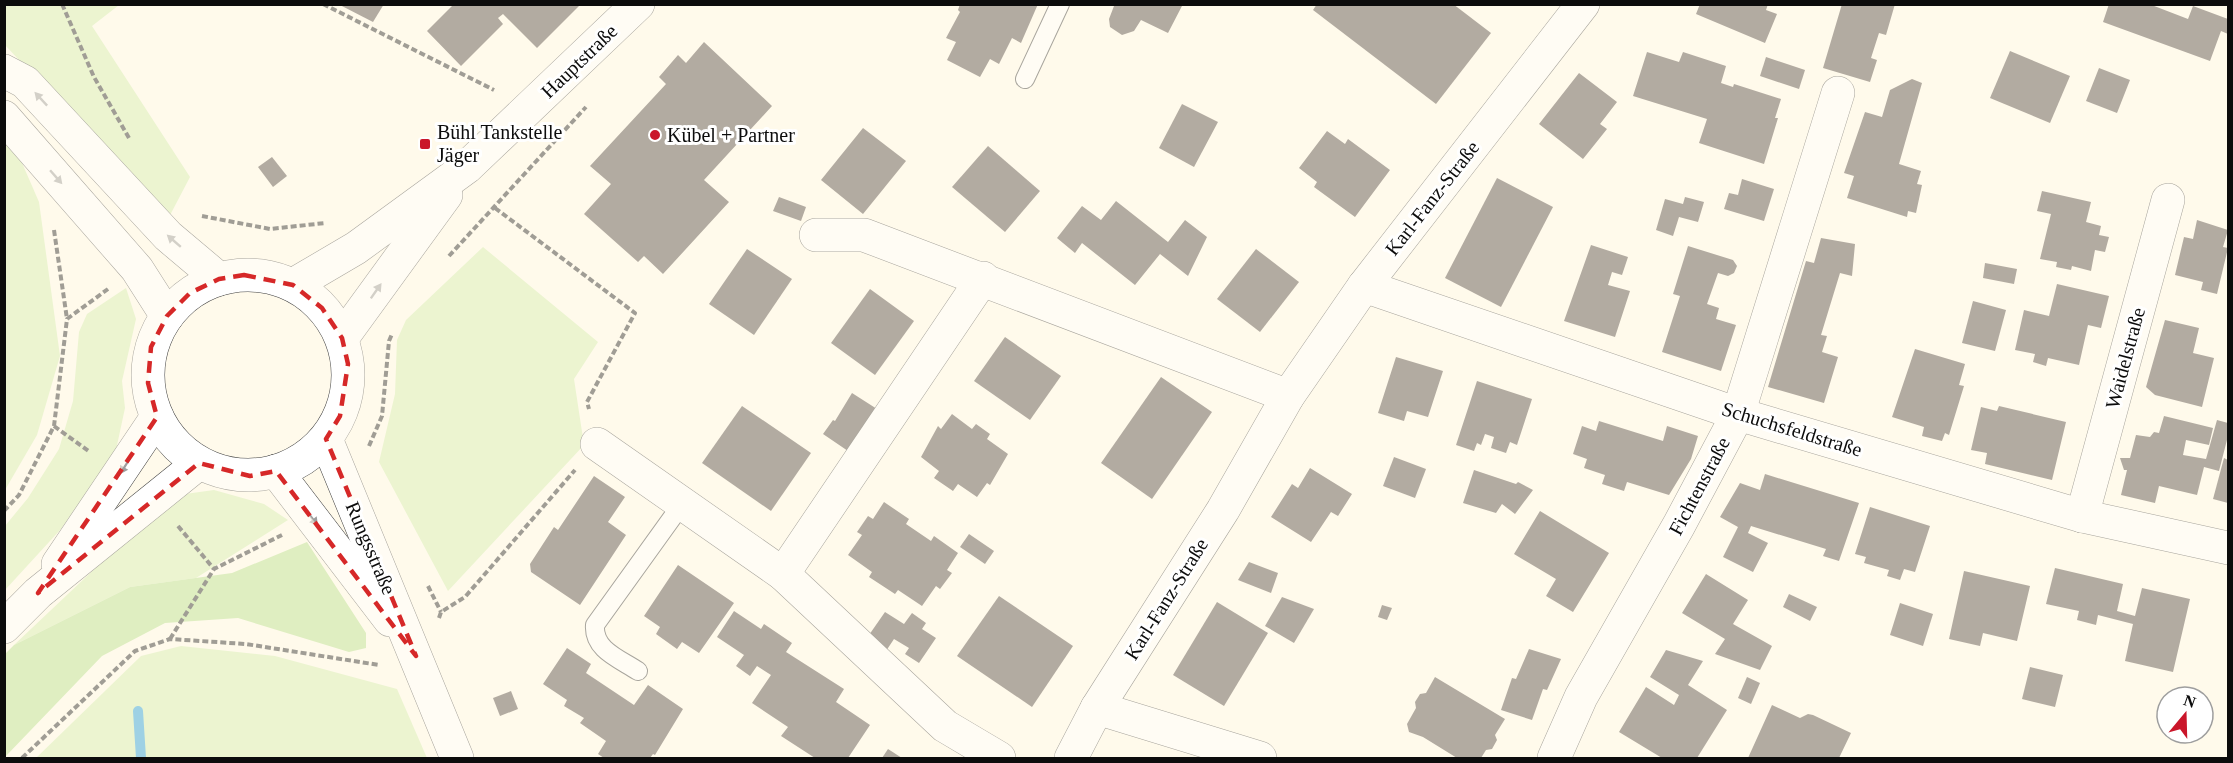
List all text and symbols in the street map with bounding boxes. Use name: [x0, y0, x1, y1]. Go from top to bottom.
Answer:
street label: Hauptstraße: [537, 19, 622, 103]
one-way arrow: [34, 92, 48, 107]
place label: Bühl Tankstelle Jäger: [437, 121, 563, 167]
place label: Kübel + Partner: [667, 124, 795, 146]
marker: Kübel + Partner: [648, 128, 662, 142]
street label: Karl-Fanz-Straße: [1381, 136, 1483, 259]
marker: Bühl Tankstelle Jäger: [418, 137, 432, 151]
one-way arrow: [49, 169, 62, 184]
one-way arrow: [167, 235, 182, 248]
one-way arrow: [370, 283, 382, 299]
street label: Waidelstraße: [2101, 305, 2149, 411]
street label: Schuchsfeldstraße: [1719, 397, 1865, 461]
street label: Fichtenstraße: [1664, 433, 1734, 539]
one-way arrow: [120, 458, 131, 475]
street label: Rungsstraße: [341, 498, 400, 598]
one-way arrow: [306, 510, 318, 525]
street label: Karl-Fanz-Straße: [1120, 534, 1212, 664]
north arrow: [2155, 685, 2215, 745]
text: N: [2181, 691, 2198, 711]

